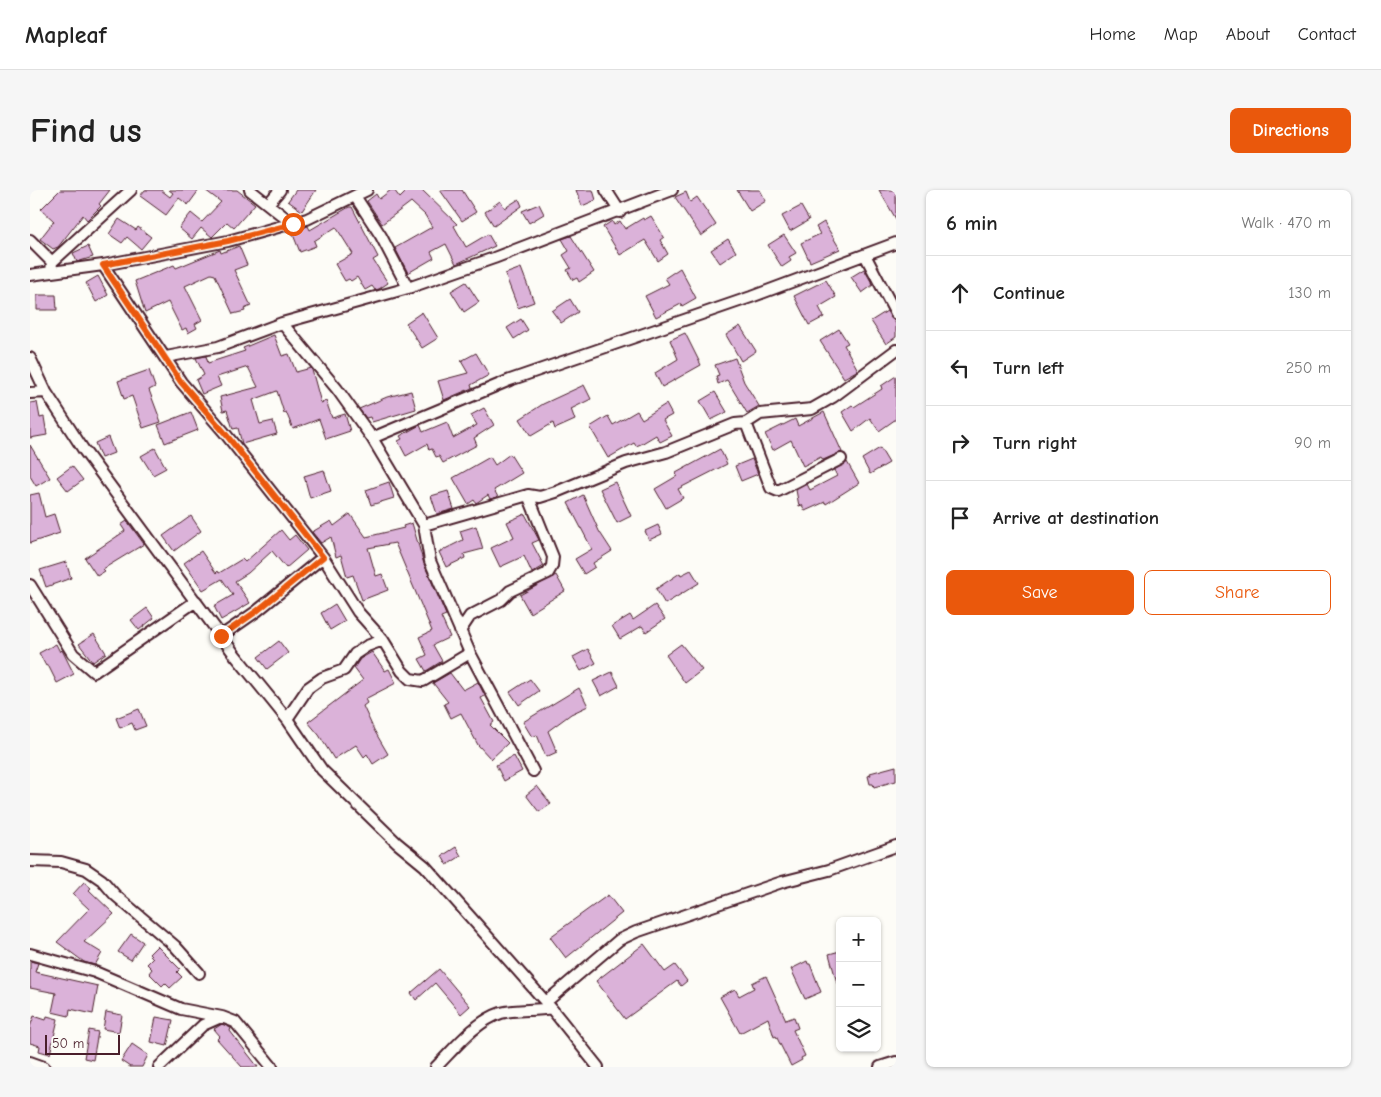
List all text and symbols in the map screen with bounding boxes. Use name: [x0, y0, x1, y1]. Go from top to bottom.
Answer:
text: Mapleaf: [25, 21, 106, 49]
text: Home: [1089, 24, 1136, 45]
text: Map: [1164, 24, 1198, 45]
text: About: [1226, 24, 1270, 45]
text: Contact: [1298, 24, 1356, 45]
button: Directions: [1230, 108, 1351, 153]
text: Find us: [30, 110, 142, 151]
text: 6 min: [946, 211, 998, 235]
route start: [282, 213, 305, 236]
text: Walk · 470 m: [1242, 214, 1331, 232]
icon: ahead: [946, 279, 974, 307]
text: Continue: [993, 282, 1065, 304]
text: 130 m: [1288, 284, 1331, 302]
icon: left: [946, 354, 974, 382]
text: Turn left: [993, 357, 1064, 379]
text: 250 m: [1286, 359, 1331, 377]
icon: right: [946, 429, 974, 457]
text: Turn right: [993, 432, 1077, 454]
text: 90 m: [1294, 434, 1331, 452]
icon: arrive: [946, 504, 974, 532]
text: Arrive at destination: [993, 507, 1159, 529]
button: Save: [946, 570, 1134, 615]
button: Share: [1144, 570, 1331, 615]
route end: [210, 625, 233, 648]
map controls: [836, 917, 881, 1052]
button: +: [836, 917, 881, 962]
button: −: [836, 962, 881, 1007]
button: layers: [836, 1007, 881, 1052]
scale bar: [45, 1032, 120, 1055]
text: 50 m: [52, 1035, 84, 1052]

